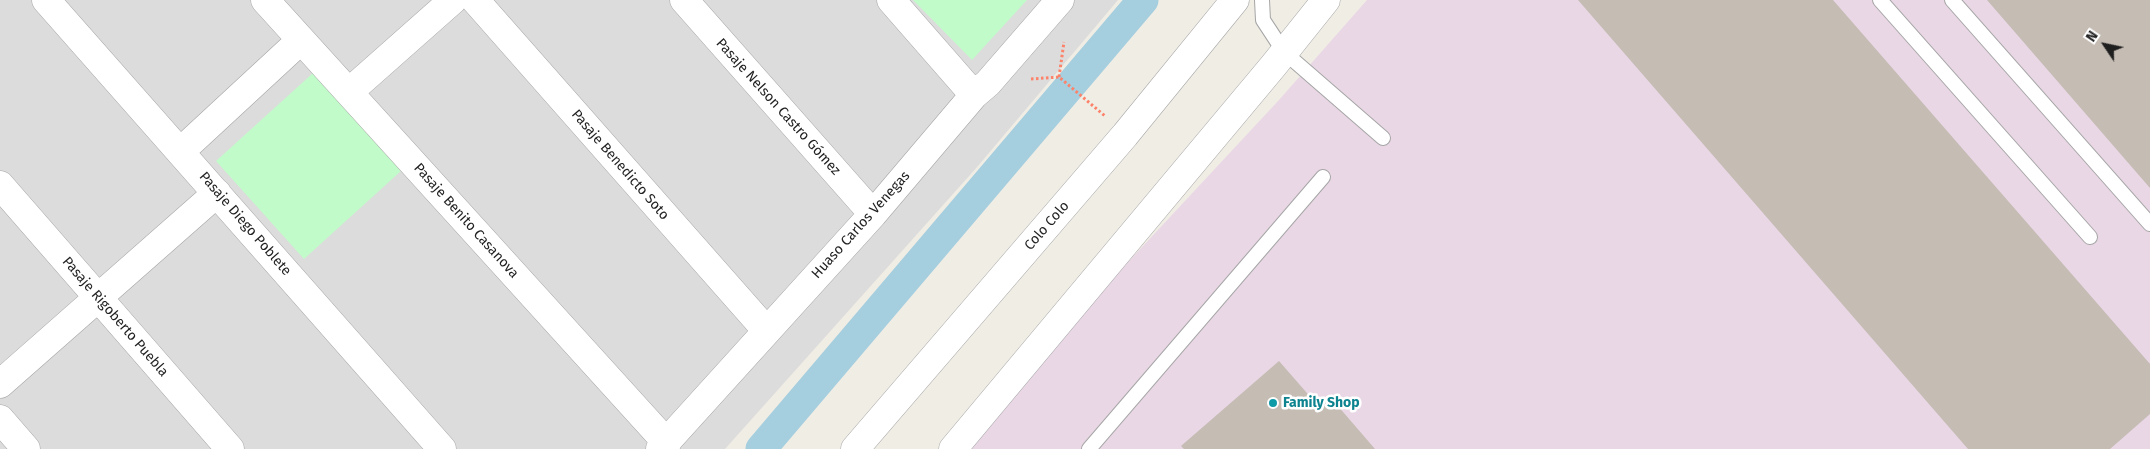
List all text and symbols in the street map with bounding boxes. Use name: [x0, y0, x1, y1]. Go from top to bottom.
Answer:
north arrow: [2080, 20, 2130, 70]
text: N: [2082, 28, 2102, 45]
street label: Pasaje Nelson Castro Gómez: [712, 35, 844, 179]
street label: Pasaje Benedicto Soto: [568, 106, 672, 224]
street label: Pasaje Benito Casanova: [410, 160, 522, 282]
street label: Huaso Carlos Venegas: [808, 168, 914, 282]
street label: Pasaje Diego Poblete: [195, 169, 295, 279]
street label: Colo Colo: [1021, 198, 1073, 254]
street label: Pasaje Rigoberto Puebla: [58, 254, 172, 380]
place label: Family Shop: [1283, 395, 1360, 411]
marker: Family Shop: [1267, 397, 1279, 409]

